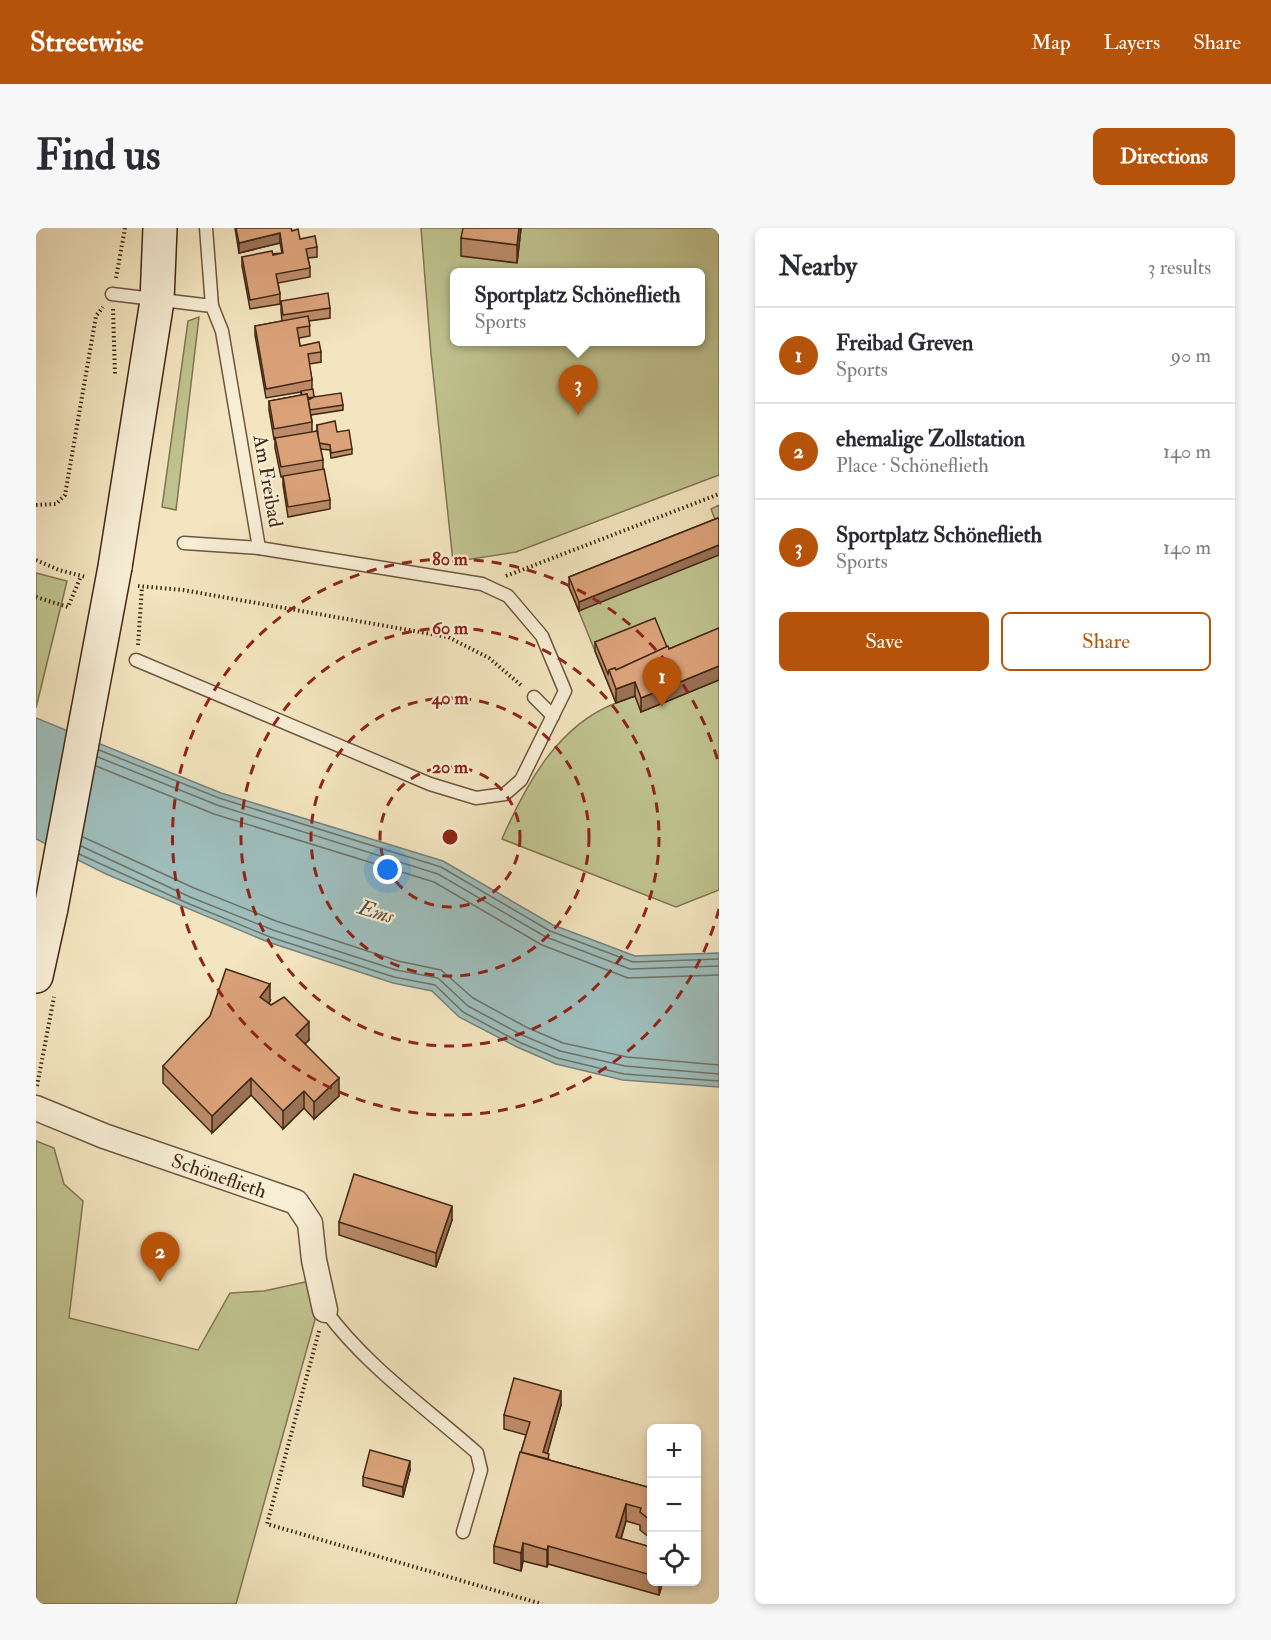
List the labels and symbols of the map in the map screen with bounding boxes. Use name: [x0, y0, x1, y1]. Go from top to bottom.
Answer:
pin: 3: [558, 366, 598, 415]
street label: Am Freibad: [247, 432, 288, 529]
text: 80 m: [432, 548, 469, 571]
text: 60 m: [432, 617, 469, 640]
pin: 1: [642, 658, 682, 707]
text: 40 m: [431, 687, 469, 710]
text: 20 m: [432, 756, 469, 779]
centre of rings: [440, 827, 460, 847]
your location: [373, 855, 402, 884]
water label: Ems: [353, 893, 398, 930]
street label: Schöneflieth: [168, 1148, 270, 1204]
pin: 2: [140, 1232, 180, 1282]

